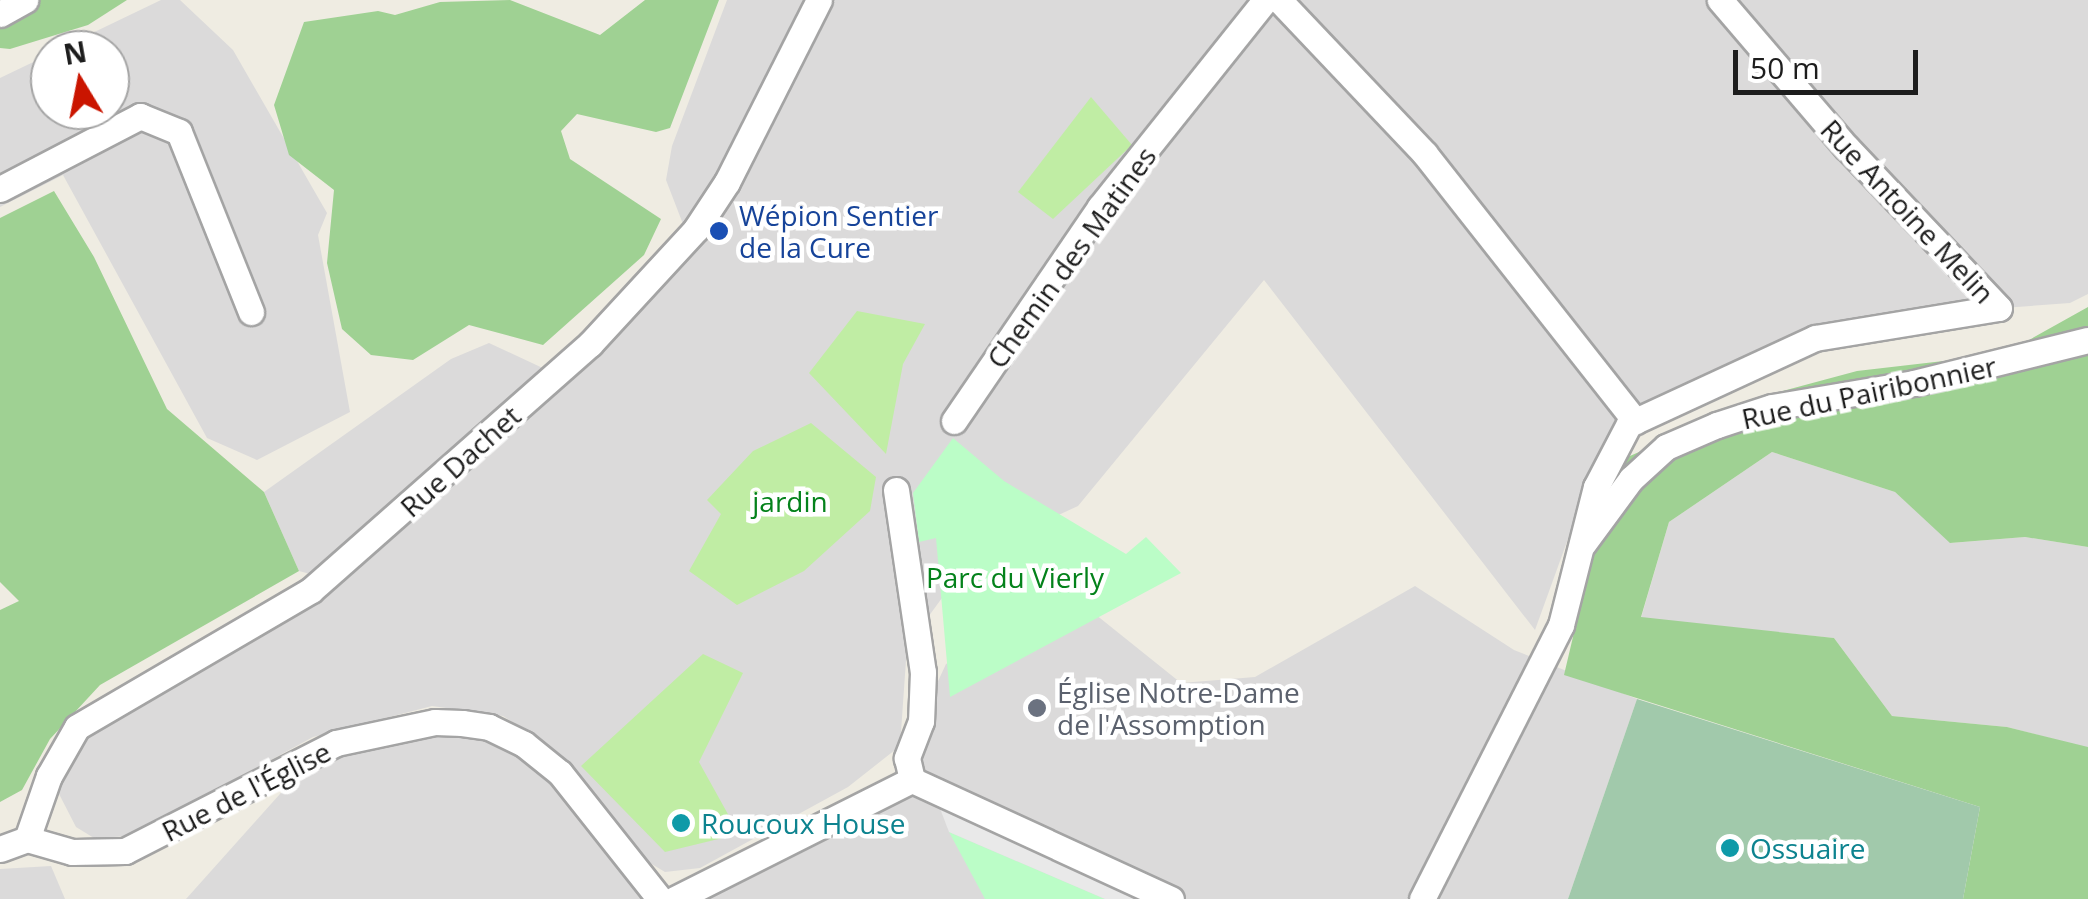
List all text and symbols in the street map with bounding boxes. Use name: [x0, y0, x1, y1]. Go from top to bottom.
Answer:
north arrow: [30, 30, 130, 130]
scale bar: [1738, 30, 1923, 92]
text: N: [61, 32, 90, 73]
text: 50 m: [1750, 47, 1820, 88]
street label: Rue Antoine Melin: [1814, 112, 2002, 310]
street label: Chemin des Matines: [979, 140, 1163, 374]
place label: Wépion Sentier de la Cure: [739, 198, 939, 264]
marker: Wépion Sentier de la Cure: [708, 220, 730, 242]
street label: Rue du Pairibonnier: [1739, 349, 1999, 435]
street label: Rue Dachet: [393, 398, 527, 524]
park label: jardin: [752, 484, 828, 518]
park label: Parc du Vierly: [926, 560, 1104, 594]
place label: Église Notre-Dame de l'Assomption: [1057, 675, 1300, 741]
marker: Église Notre-Dame de l'Assomption: [1026, 697, 1048, 719]
street label: Rue de l'Église: [156, 734, 336, 848]
place label: Roucoux House: [701, 806, 905, 840]
marker: Roucoux House: [670, 812, 692, 834]
place label: Ossuaire: [1750, 831, 1865, 865]
marker: Ossuaire: [1719, 837, 1741, 859]

